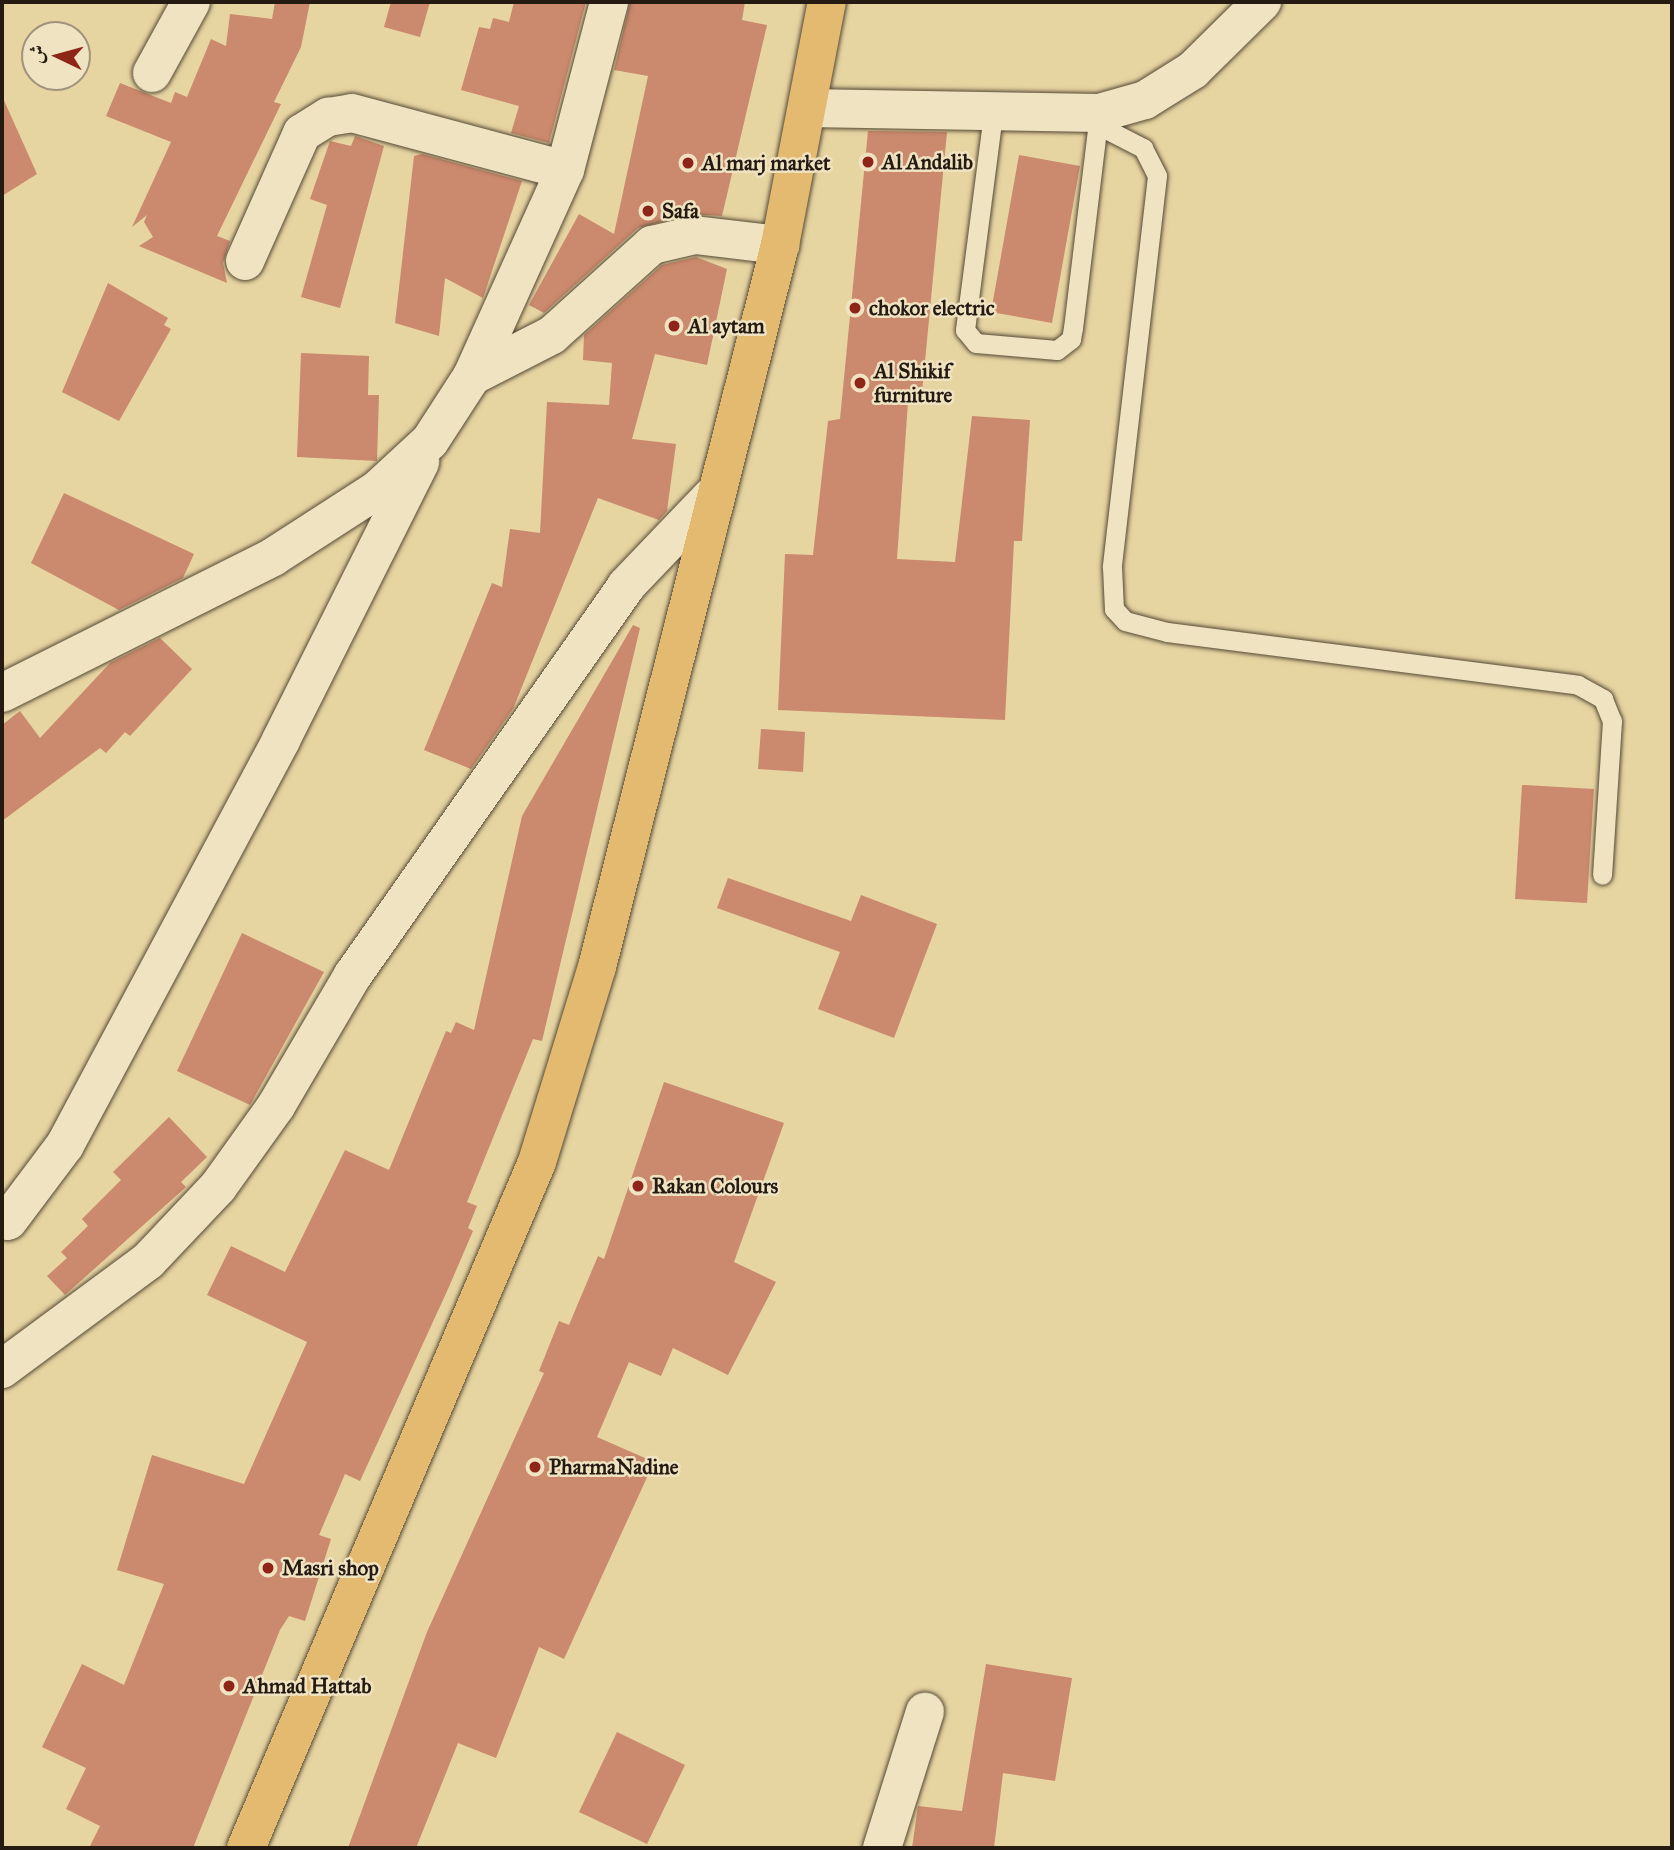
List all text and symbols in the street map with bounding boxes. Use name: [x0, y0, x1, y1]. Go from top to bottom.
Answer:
north arrow: [21, 21, 91, 91]
text: ش: [24, 44, 49, 65]
place label: Al Andalib: [882, 149, 973, 175]
place label: Al marj market: [702, 150, 830, 176]
marker: Al Andalib: [860, 154, 876, 170]
marker: Al marj market: [680, 155, 696, 171]
place label: Safa: [662, 198, 699, 224]
marker: Safa: [640, 203, 656, 219]
place label: chokor electric: [869, 295, 994, 321]
marker: chokor electric: [847, 300, 863, 316]
place label: Al aytam: [688, 313, 765, 339]
marker: Al aytam: [666, 318, 682, 334]
place label: Al Shikif furniture: [874, 358, 952, 408]
marker: Al Shikif furniture: [852, 375, 868, 391]
place label: Rakan Colours: [652, 1173, 778, 1199]
marker: Rakan Colours: [630, 1178, 646, 1194]
place label: PharmaNadine: [549, 1454, 679, 1480]
marker: PharmaNadine: [527, 1459, 543, 1475]
place label: Masri shop: [282, 1555, 379, 1581]
marker: Masri shop: [260, 1560, 276, 1576]
place label: Ahmad Hattab: [243, 1673, 371, 1699]
marker: Ahmad Hattab: [221, 1678, 237, 1694]

